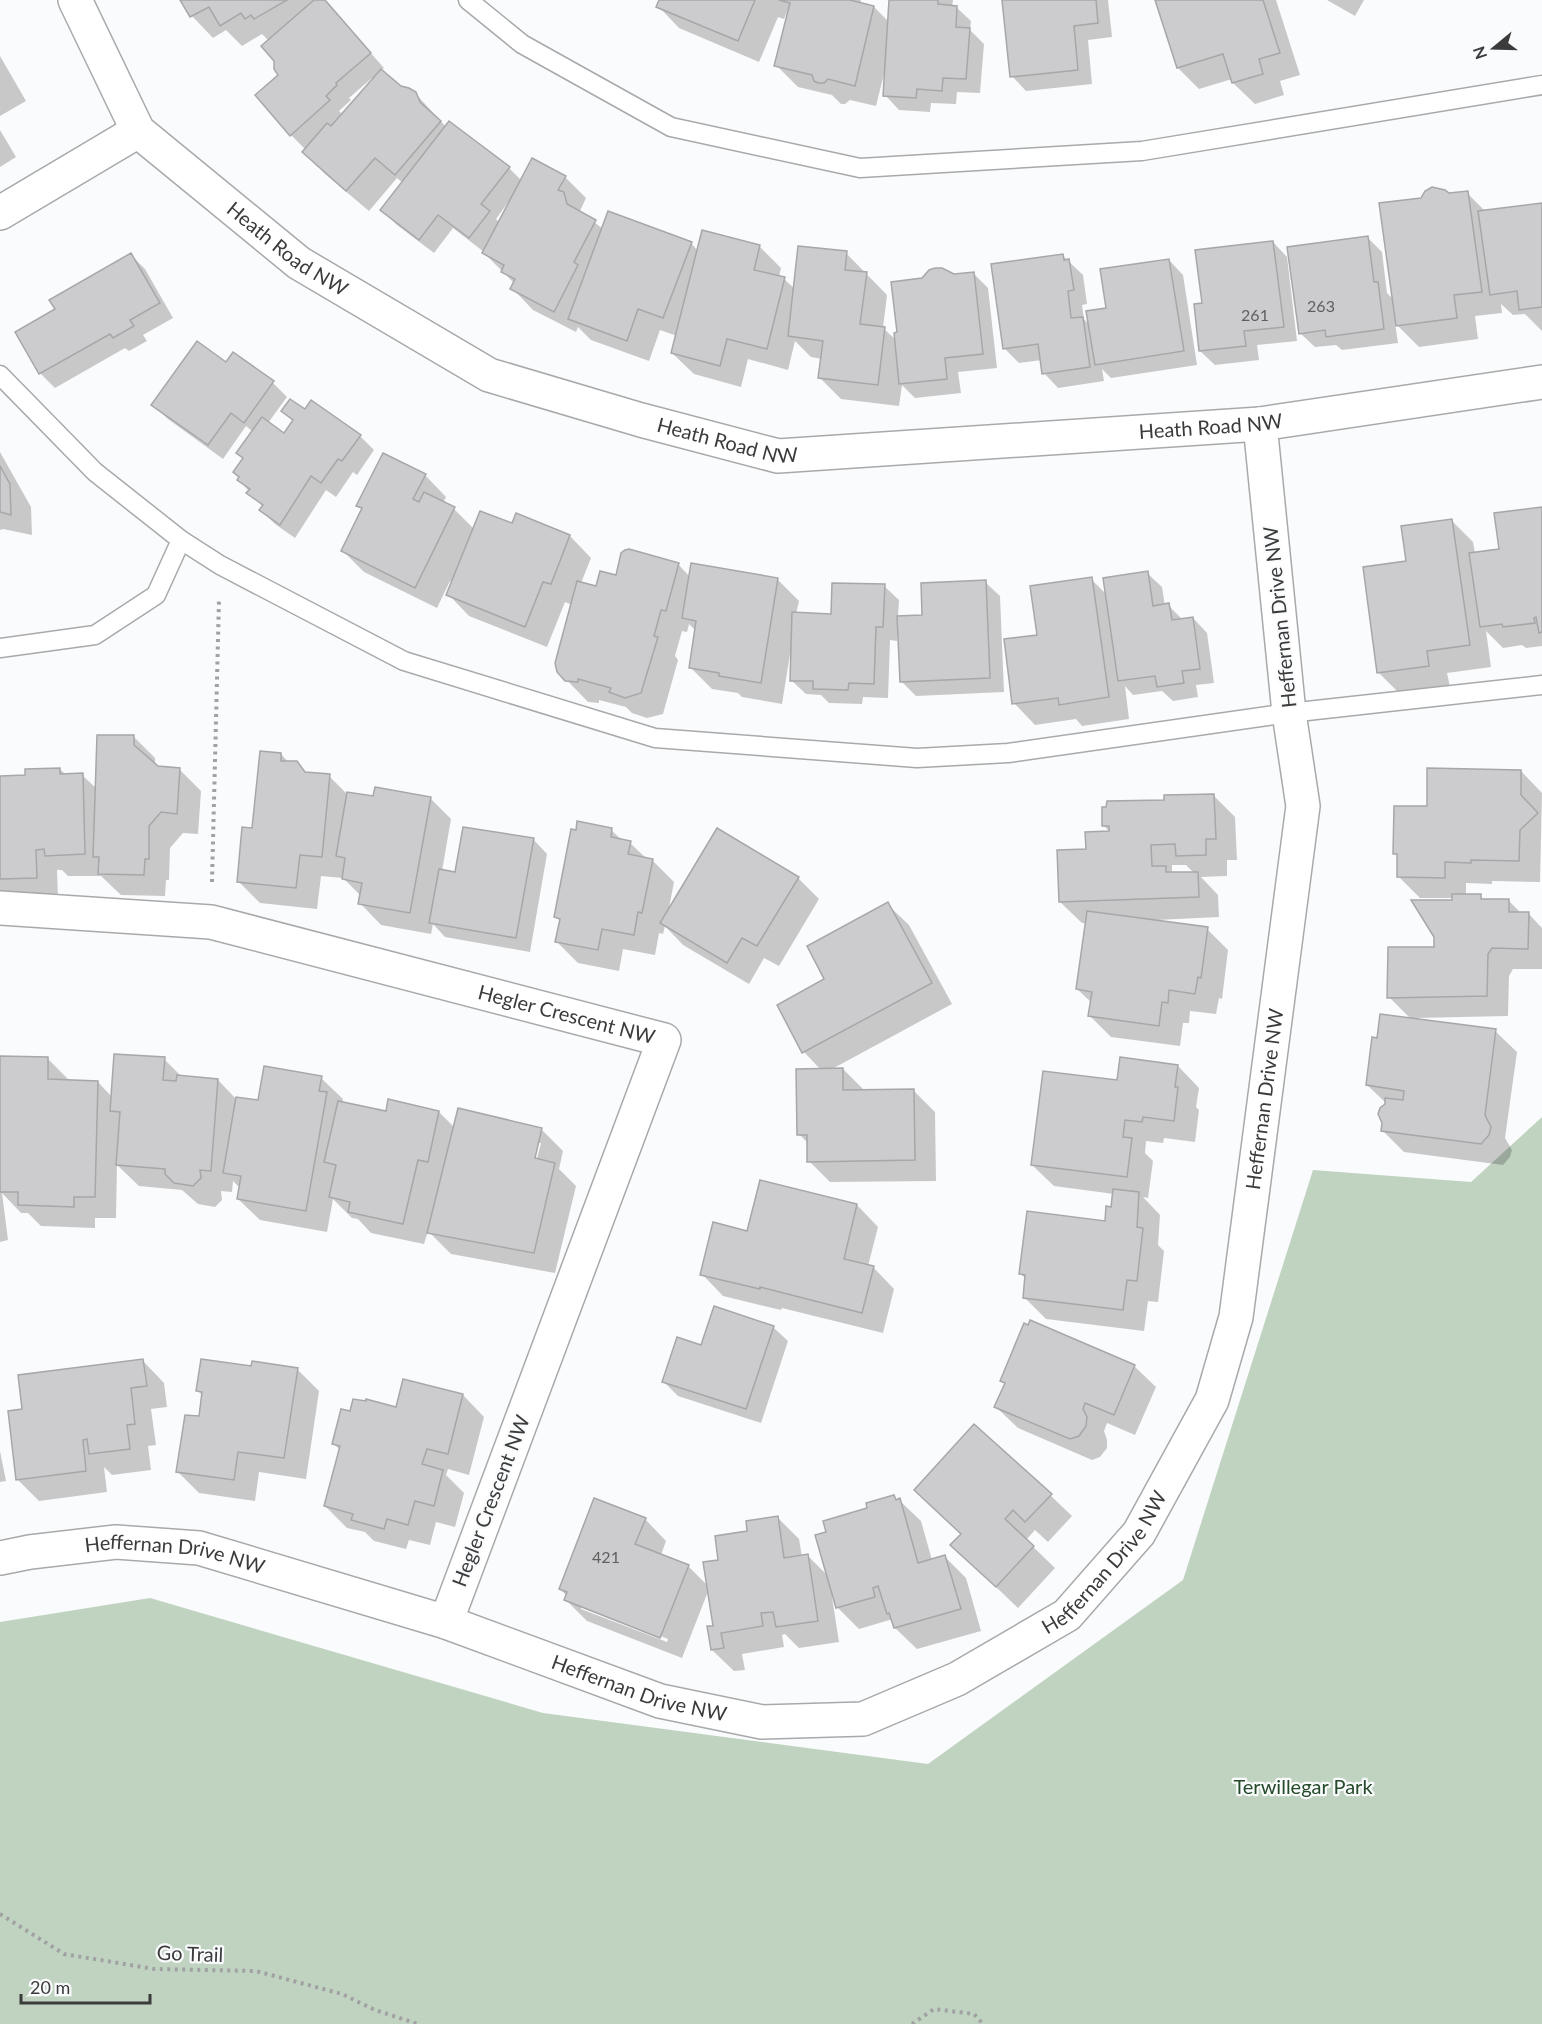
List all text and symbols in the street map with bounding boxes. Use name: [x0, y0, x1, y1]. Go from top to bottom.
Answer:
north arrow: [1464, 18, 1524, 78]
text: N: [1468, 44, 1490, 62]
street label: Heath Road NW: [223, 196, 353, 300]
house number: 263: [1307, 296, 1335, 315]
house number: 261: [1241, 305, 1269, 324]
street label: Heath Road NW: [1138, 408, 1284, 443]
street label: Heath Road NW: [655, 412, 799, 467]
street label: Heffernan Drive NW: [1258, 525, 1300, 709]
street label: Hegler Crescent NW: [476, 979, 658, 1048]
street label: Heffernan Drive NW: [1240, 1007, 1287, 1191]
street label: Hegler Crescent NW: [446, 1411, 534, 1590]
street label: Heffernan Drive NW: [1037, 1486, 1171, 1638]
street label: Heffernan Drive NW: [83, 1529, 268, 1578]
house number: 421: [592, 1547, 620, 1566]
street label: Heffernan Drive NW: [549, 1649, 729, 1726]
park label: Terwillegar Park: [1233, 1774, 1373, 1798]
street label: Go Trail: [156, 1940, 224, 1966]
scale bar: [21, 1967, 150, 2005]
text: 20 m: [30, 1976, 70, 1998]

